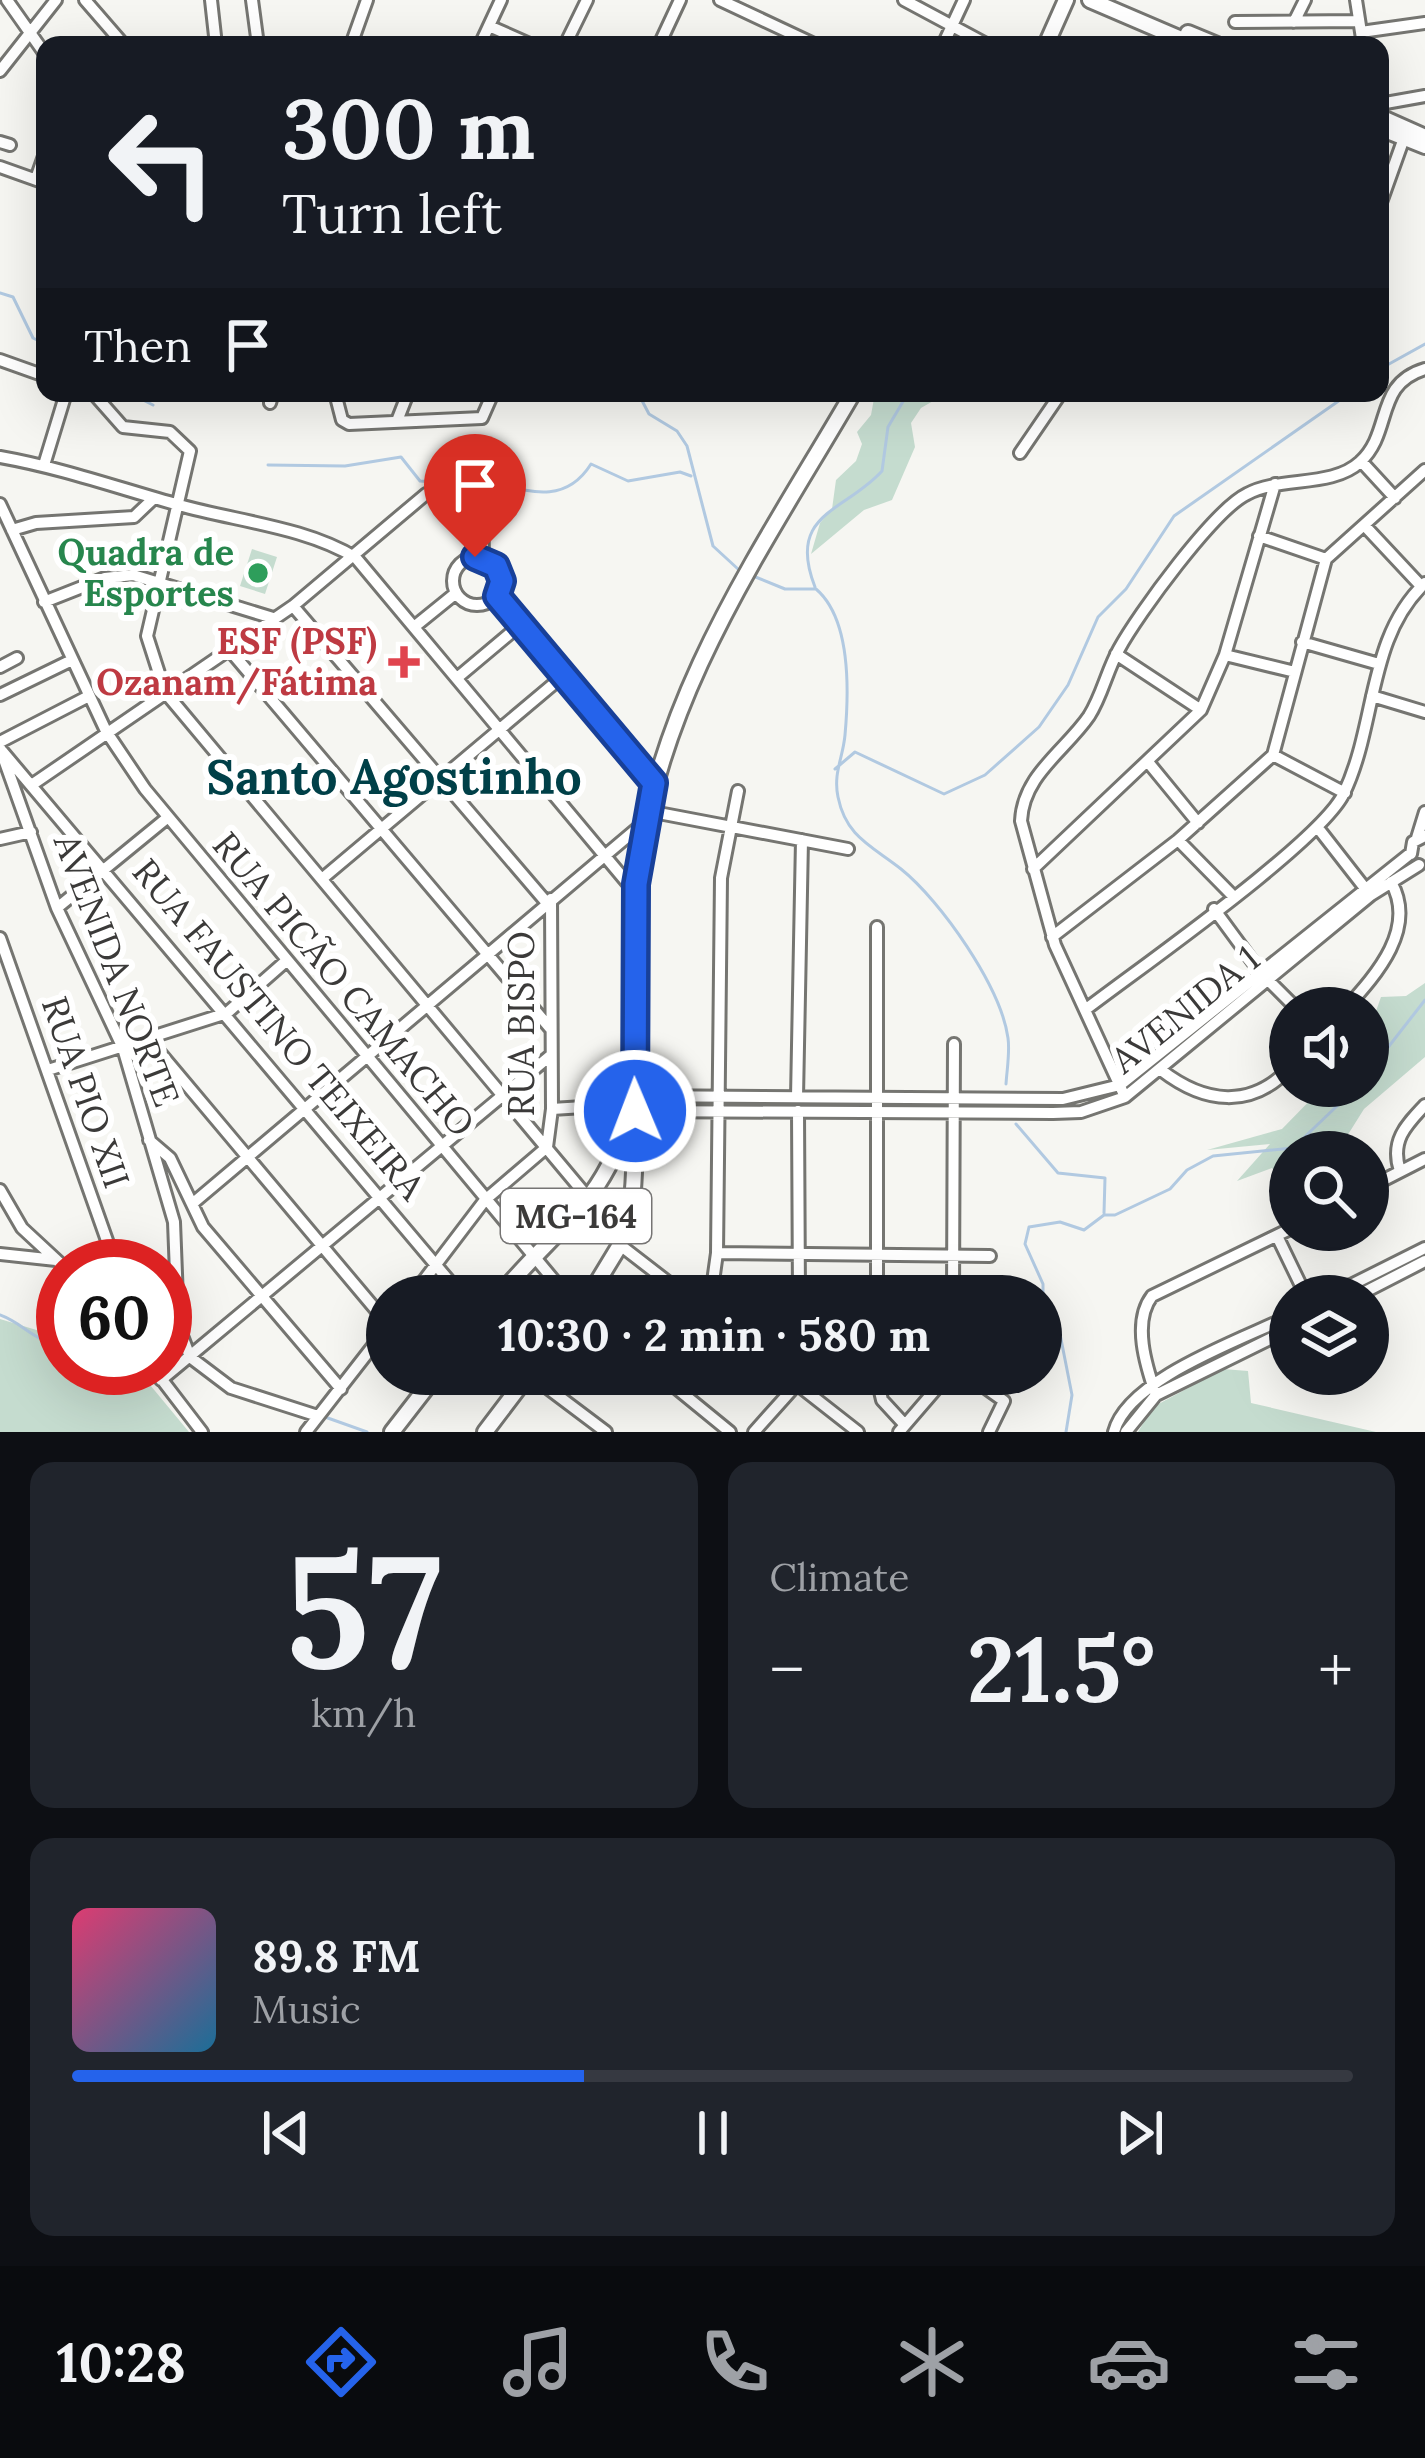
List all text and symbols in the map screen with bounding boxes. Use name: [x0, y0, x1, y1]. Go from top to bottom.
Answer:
text: 300 m: [282, 74, 535, 182]
icon: left: [84, 84, 240, 240]
text: Turn left: [282, 179, 502, 248]
icon: arrive: [215, 312, 281, 378]
text: Then: [84, 317, 191, 374]
pin: [424, 434, 526, 557]
icon: arrive: [442, 452, 508, 518]
place label: Quadra de Esportes: [57, 529, 234, 616]
marker: Quadra de Esportes: [245, 560, 271, 586]
place label: ESF (PSF) Ozanam/Fátima: [96, 618, 377, 705]
marker: ESF (PSF) Ozanam/Fátima: [388, 646, 420, 678]
district label: Santo Agostinho: [206, 746, 582, 807]
street label: RUA PICÃO CAMACHO: [203, 822, 485, 1146]
street label: AVENIDA NORTE: [44, 826, 190, 1113]
street label: RUA FAUSTINO TEIXEIRA: [123, 849, 435, 1209]
street label: RUA BISPO: [498, 931, 544, 1117]
street label: AVENIDA 1: [1101, 935, 1269, 1083]
map controls: [1269, 987, 1389, 1395]
button: sound: [1269, 987, 1389, 1107]
street label: RUA PIO XII: [32, 990, 140, 1194]
position arrow: [572, 1048, 698, 1174]
button: search: [1269, 1131, 1389, 1251]
road number: MG-164: [501, 1189, 651, 1243]
speed limit sign: 60: [36, 1239, 192, 1395]
button: layers: [1269, 1275, 1389, 1395]
text: 10:30 · 2 min · 580 m: [498, 1306, 930, 1363]
text: 57: [285, 1510, 442, 1710]
text: Climate: [770, 1552, 909, 1602]
text: 21.5°: [967, 1611, 1155, 1727]
text: −: [770, 1627, 804, 1711]
text: +: [1318, 1627, 1353, 1711]
text: km/h: [311, 1688, 416, 1738]
text: 89.8 FM: [252, 1927, 420, 1984]
text: Music: [252, 1984, 361, 2034]
icon: previous: [253, 2100, 319, 2166]
icon: pause: [680, 2100, 746, 2166]
icon: next: [1107, 2100, 1173, 2166]
icon: directions: [299, 2320, 383, 2404]
icon: music: [496, 2320, 580, 2404]
icon: phone: [693, 2320, 777, 2404]
icon: climate: [890, 2320, 974, 2404]
icon: car: [1087, 2320, 1171, 2404]
icon: filters: [1284, 2320, 1368, 2404]
text: 10:28: [57, 2328, 186, 2397]

